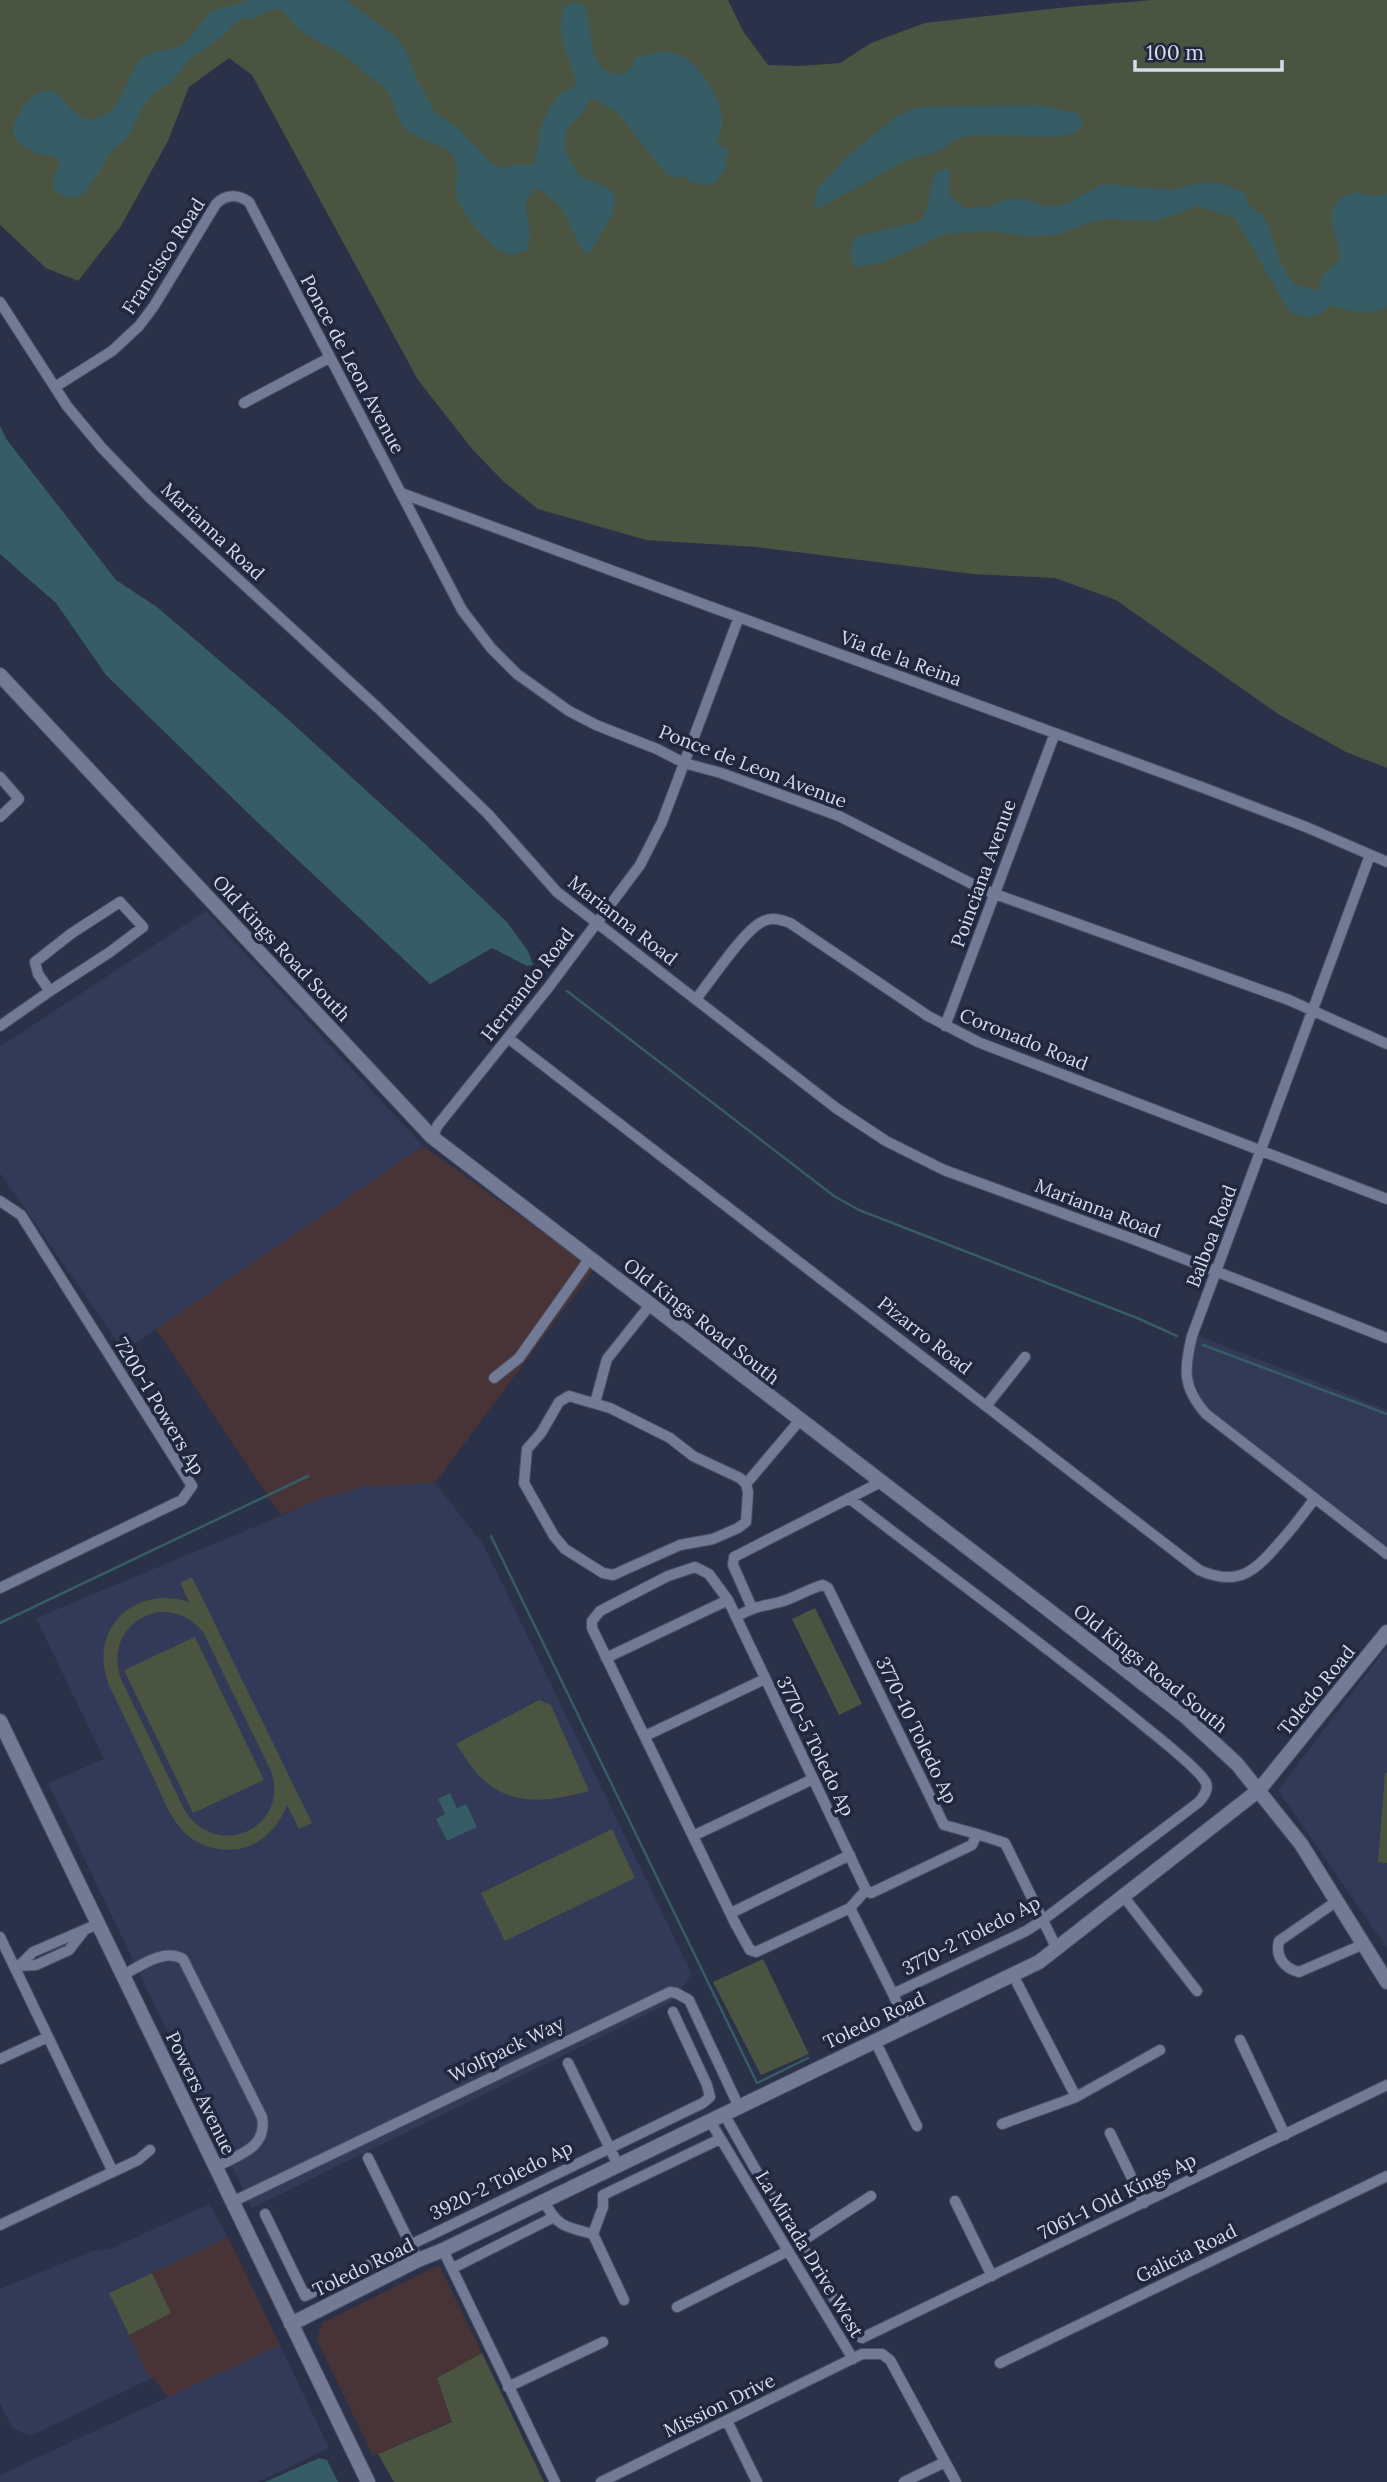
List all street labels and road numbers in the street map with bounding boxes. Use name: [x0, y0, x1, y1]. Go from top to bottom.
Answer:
street label: Francisco Road: [116, 193, 210, 319]
street label: Ponce de Leon Avenue: [296, 270, 410, 458]
street label: Marianna Road: [156, 477, 270, 585]
street label: Via de la Reina: [836, 625, 965, 691]
street label: Ponce de Leon Avenue: [656, 719, 850, 813]
street label: Poinciana Avenue: [945, 796, 1021, 950]
street label: Old Kings Road South: [208, 870, 356, 1026]
street label: Marianna Road: [563, 870, 683, 970]
street label: Hernando Road: [475, 922, 579, 1046]
street label: Coronado Road: [956, 1002, 1092, 1076]
street label: Marianna Road: [1032, 1173, 1164, 1243]
street label: Balboa Road: [1180, 1181, 1242, 1291]
street label: Old Kings Road South: [619, 1252, 785, 1390]
street label: Pizarro Road: [873, 1291, 977, 1379]
street label: 7200-1 Powers Ap: [110, 1333, 210, 1479]
street label: Old Kings Road South: [1069, 1598, 1233, 1738]
street label: Toledo Road: [1272, 1640, 1360, 1740]
street label: 3770-10 Toledo Ap: [871, 1653, 963, 1807]
street label: 3770-5 Toledo Ap: [772, 1672, 860, 1820]
street label: 3770-2 Toledo Ap: [898, 1890, 1044, 1980]
street label: Toledo Road: [819, 1986, 929, 2054]
street label: Wolfpack Way: [445, 2011, 567, 2087]
street label: Powers Avenue: [161, 2027, 241, 2159]
street label: 3920-2 Toledo Ap: [426, 2135, 576, 2225]
street label: 7061-1 Old Kings Ap: [1034, 2147, 1200, 2245]
street label: La Mirada Drive West: [751, 2166, 870, 2342]
street label: Galicia Road: [1132, 2218, 1240, 2288]
street label: Toledo Road: [309, 2232, 417, 2302]
street label: Mission Drive: [659, 2368, 779, 2442]

